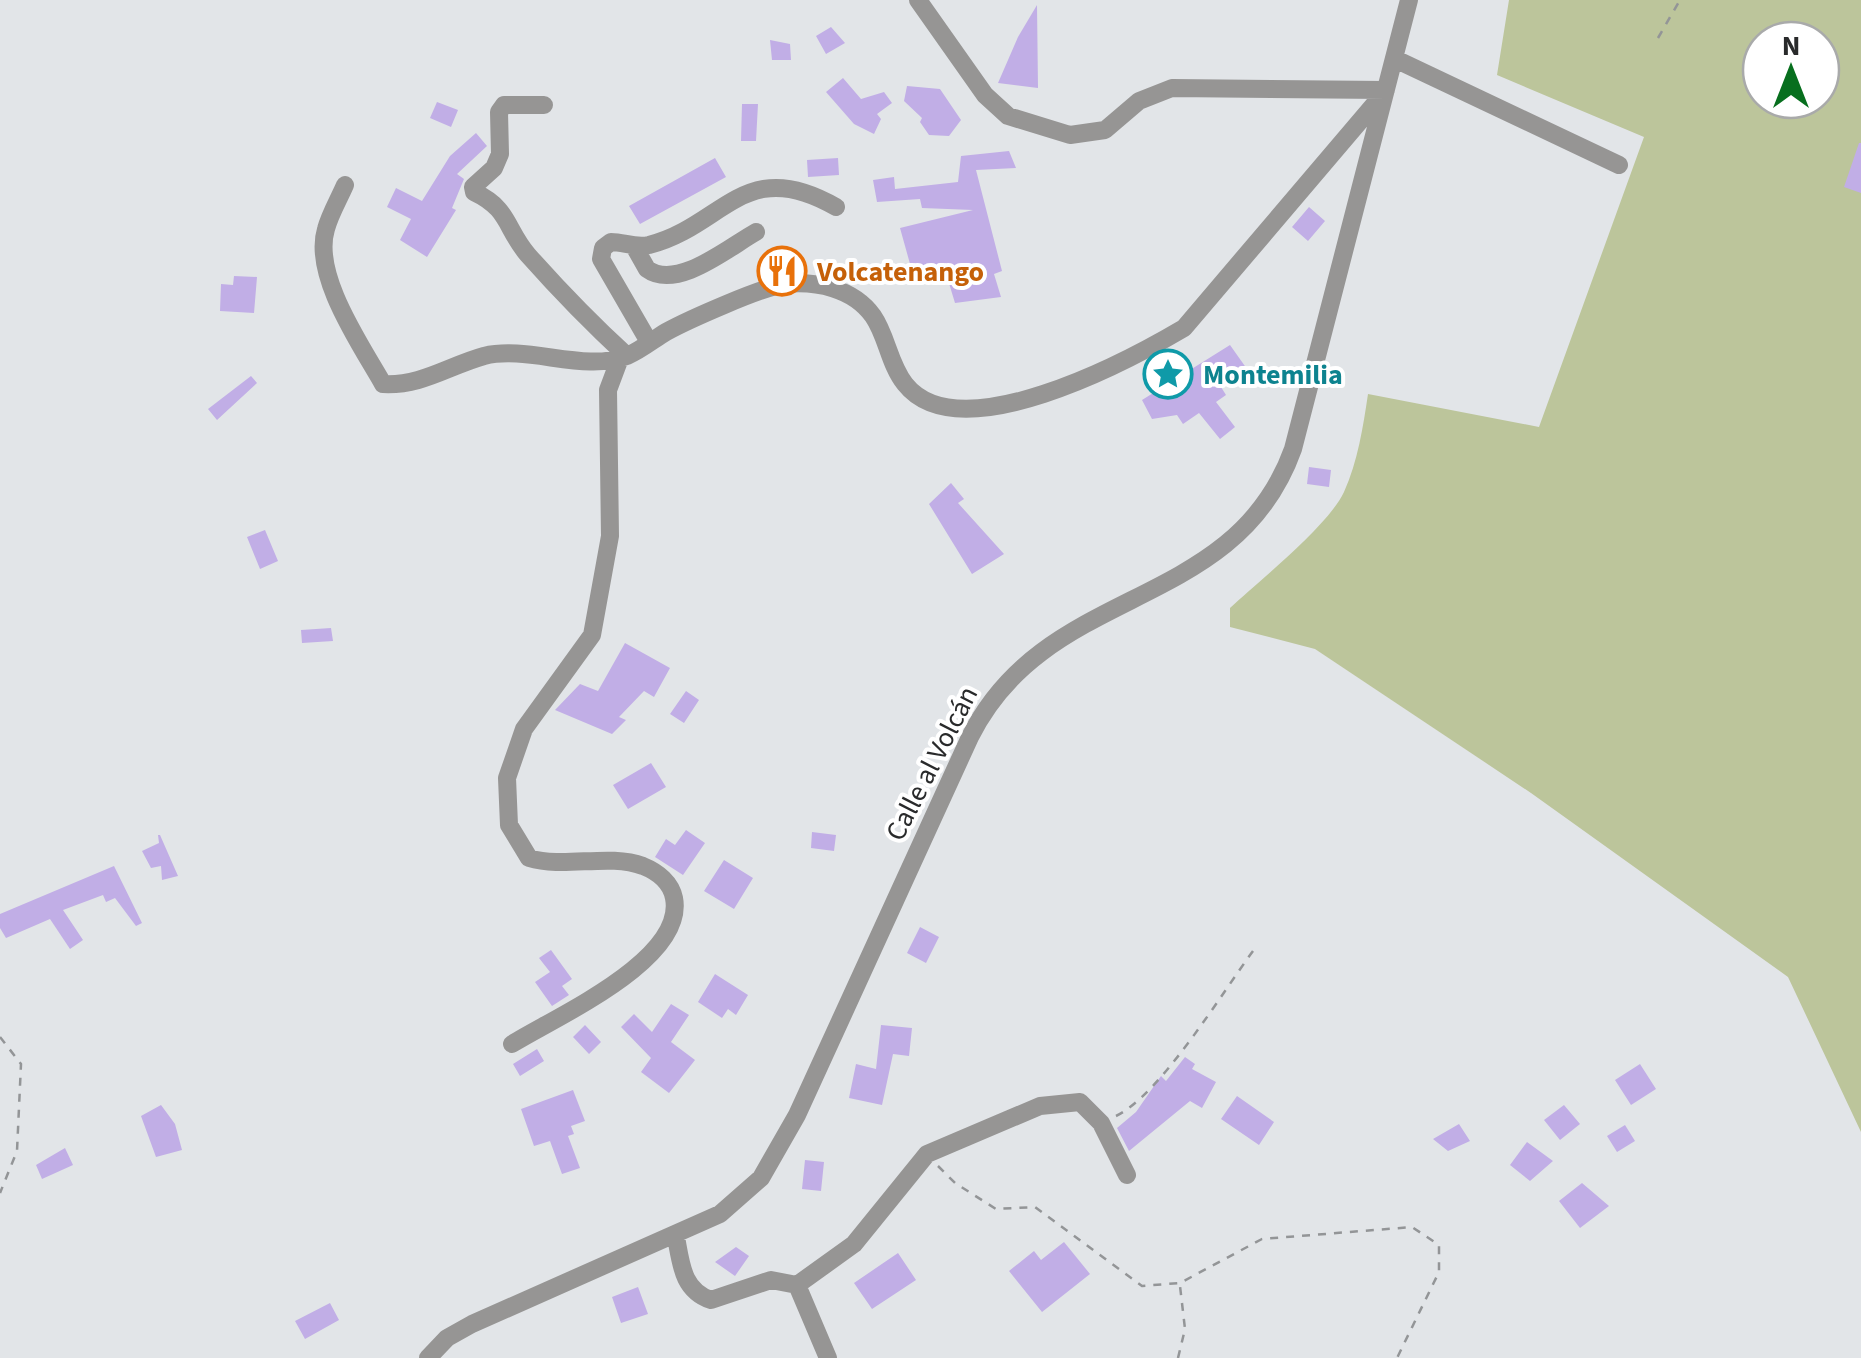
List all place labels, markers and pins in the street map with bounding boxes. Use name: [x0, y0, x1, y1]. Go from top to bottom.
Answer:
restaurant icon: Volcatenango: [756, 245, 808, 297]
place label: Volcatenango: [816, 252, 984, 292]
place icon: Montemilia: [1142, 348, 1194, 400]
place label: Montemilia: [1203, 355, 1343, 395]

